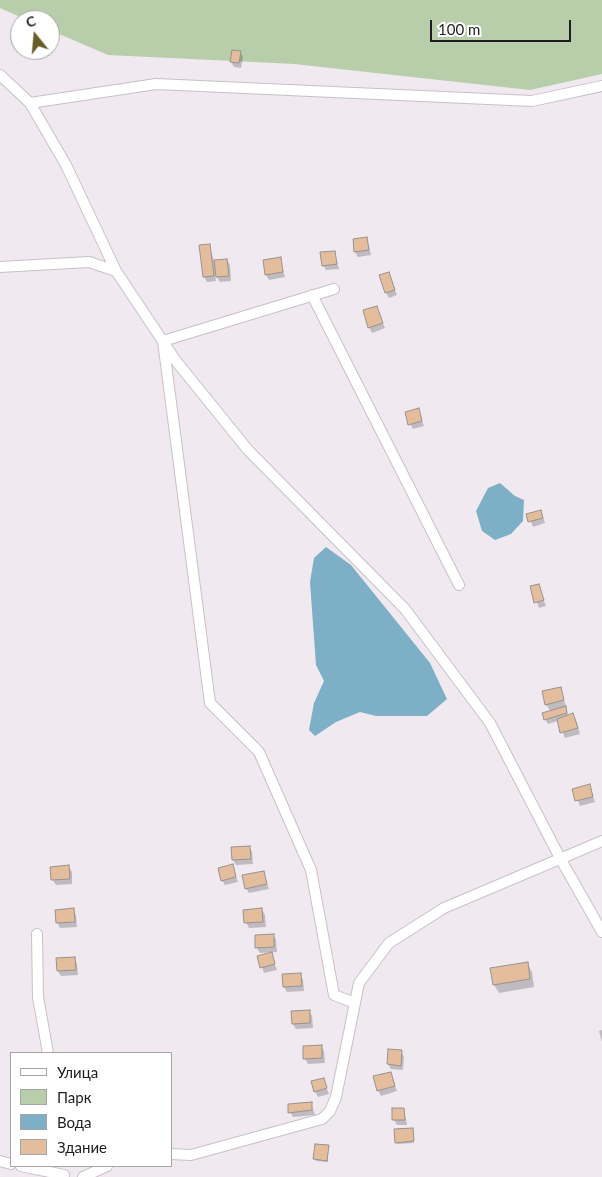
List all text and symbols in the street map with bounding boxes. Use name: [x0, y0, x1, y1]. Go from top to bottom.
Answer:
north arrow: [10, 10, 60, 60]
scale bar: [432, 10, 573, 42]
text: С: [24, 12, 38, 31]
text: 100 m: [438, 20, 480, 38]
legend: [10, 1052, 172, 1167]
text: Улица: [57, 1063, 98, 1081]
text: Парк: [57, 1088, 91, 1106]
text: Вода: [57, 1113, 92, 1131]
text: Здание: [57, 1138, 107, 1156]

